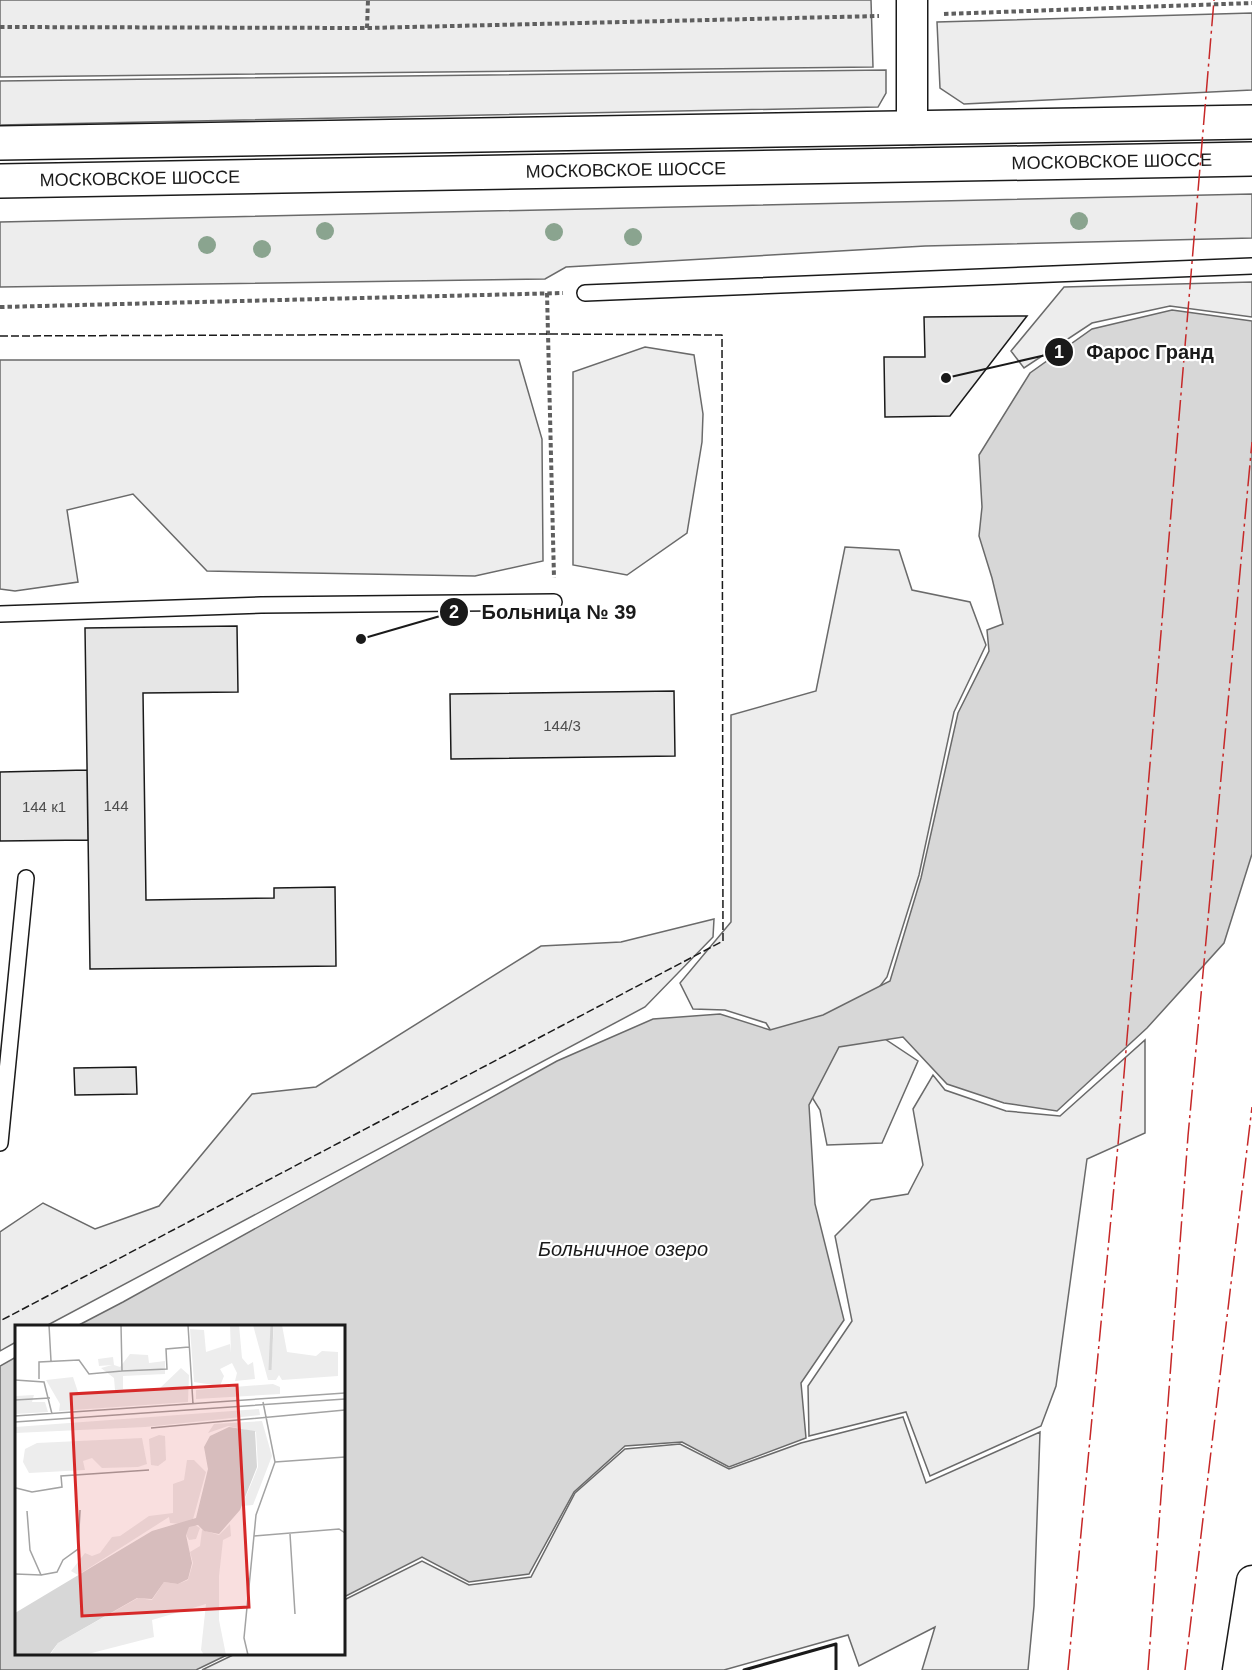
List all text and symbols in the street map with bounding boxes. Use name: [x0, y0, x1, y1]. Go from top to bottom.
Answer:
street label: МОСКОВСКОЕ ШОССЕ: [1011, 150, 1212, 173]
street label: МОСКОВСКОЕ ШОССЕ: [525, 158, 726, 182]
street label: МОСКОВСКОЕ ШОССЕ: [40, 167, 240, 190]
callout: Фарос Гранд: [1044, 333, 1226, 371]
text: Фарос Гранд: [1086, 341, 1214, 363]
text: 1: [1054, 342, 1064, 362]
callout: Больница № 39: [439, 593, 648, 631]
text: Больница № 39: [482, 601, 636, 623]
text: 2: [449, 602, 459, 622]
house number: 144/3: [543, 717, 581, 734]
house number: 144: [103, 797, 129, 814]
house number: 144 к1: [22, 798, 66, 815]
water label: Больничное озеро: [538, 1238, 708, 1260]
inset map: [15, 1325, 345, 1655]

